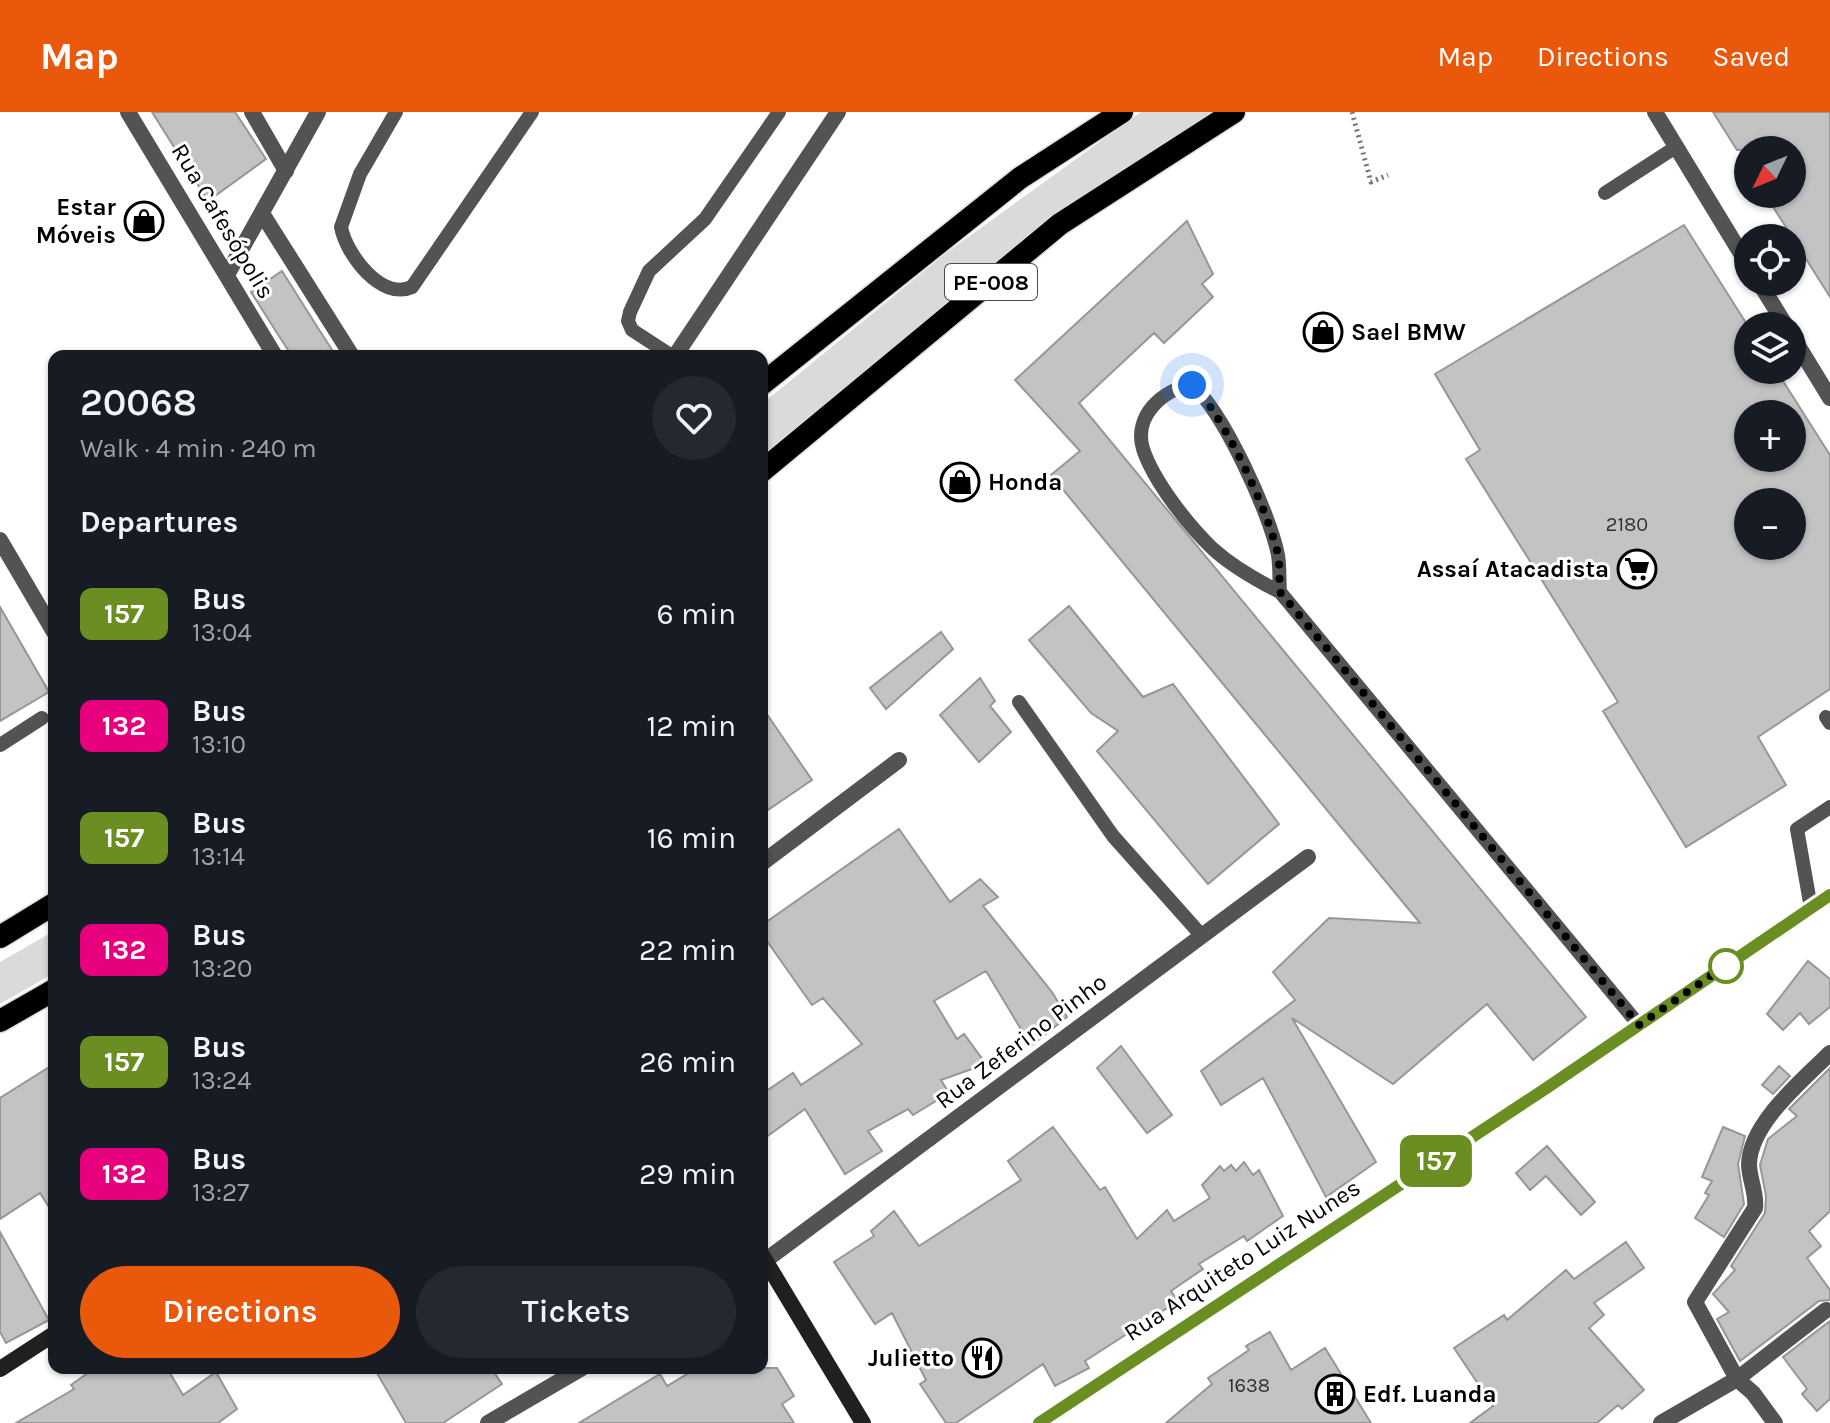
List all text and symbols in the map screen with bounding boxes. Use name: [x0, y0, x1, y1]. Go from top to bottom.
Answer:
text: Map: [40, 34, 119, 79]
text: Map: [1438, 40, 1493, 73]
text: Directions: [1537, 40, 1669, 73]
text: Saved: [1713, 40, 1790, 73]
north arrow: [1734, 136, 1806, 208]
map controls: [1734, 136, 1806, 560]
street label: Rua Cafesópolis: [166, 138, 280, 304]
place label: Estar Móveis: [36, 193, 117, 249]
shop icon: Estar Móveis: [123, 200, 165, 242]
button: locate: [1734, 224, 1806, 296]
road number: PE-008: [945, 264, 1037, 300]
shop icon: Sael BMW: [1302, 311, 1344, 353]
button: layers: [1734, 312, 1806, 384]
place label: Sael BMW: [1351, 318, 1466, 346]
your location: [1172, 365, 1212, 405]
button: heart: [652, 376, 736, 460]
text: 20068: [80, 380, 197, 425]
button: +: [1734, 400, 1806, 472]
text: Walk · 4 min · 240 m: [80, 433, 317, 464]
shop icon: Honda: [939, 461, 981, 503]
place label: Honda: [988, 468, 1062, 496]
button: −: [1734, 488, 1806, 560]
text: Departures: [80, 504, 238, 540]
house number: 2180: [1606, 513, 1648, 536]
supermarket icon: Assaí Atacadista: [1616, 548, 1658, 590]
place label: Assaí Atacadista: [1417, 555, 1609, 583]
text: Bus: [192, 581, 246, 617]
text: 6 min: [657, 596, 736, 632]
text: 157: [104, 597, 144, 630]
text: 13:04: [192, 617, 252, 648]
text: Bus: [192, 693, 246, 729]
text: 12 min: [646, 708, 736, 744]
text: 132: [102, 709, 146, 742]
text: 13:10: [192, 729, 246, 760]
text: Bus: [192, 805, 246, 841]
text: 16 min: [647, 820, 736, 856]
text: 157: [104, 821, 144, 854]
text: 13:14: [192, 841, 245, 872]
text: Bus: [192, 917, 246, 953]
text: 22 min: [639, 932, 736, 968]
text: 132: [102, 933, 146, 966]
unlabelled marker: [1709, 949, 1743, 983]
text: 13:20: [192, 953, 252, 984]
street label: Rua Zeferino Pinho: [930, 968, 1112, 1114]
text: Bus: [192, 1029, 246, 1065]
text: 26 min: [639, 1044, 736, 1080]
text: 157: [104, 1045, 144, 1078]
text: 13:24: [192, 1065, 252, 1096]
line badge: 157: [1390, 1135, 1482, 1187]
text: Bus: [192, 1141, 246, 1177]
text: 157: [1416, 1144, 1456, 1177]
text: 29 min: [639, 1156, 736, 1192]
text: 132: [102, 1157, 146, 1190]
street label: Rua Arquiteto Luiz Nunes: [1119, 1173, 1365, 1347]
text: 13:27: [192, 1177, 249, 1208]
button: Directions: [80, 1266, 400, 1358]
button: Tickets: [416, 1266, 736, 1358]
restaurant icon: Julietto: [961, 1337, 1003, 1379]
place label: Julietto: [868, 1344, 954, 1372]
building icon: Edf. Luanda: [1314, 1373, 1356, 1415]
house number: 1638: [1228, 1374, 1270, 1397]
place label: Edf. Luanda: [1363, 1380, 1497, 1408]

